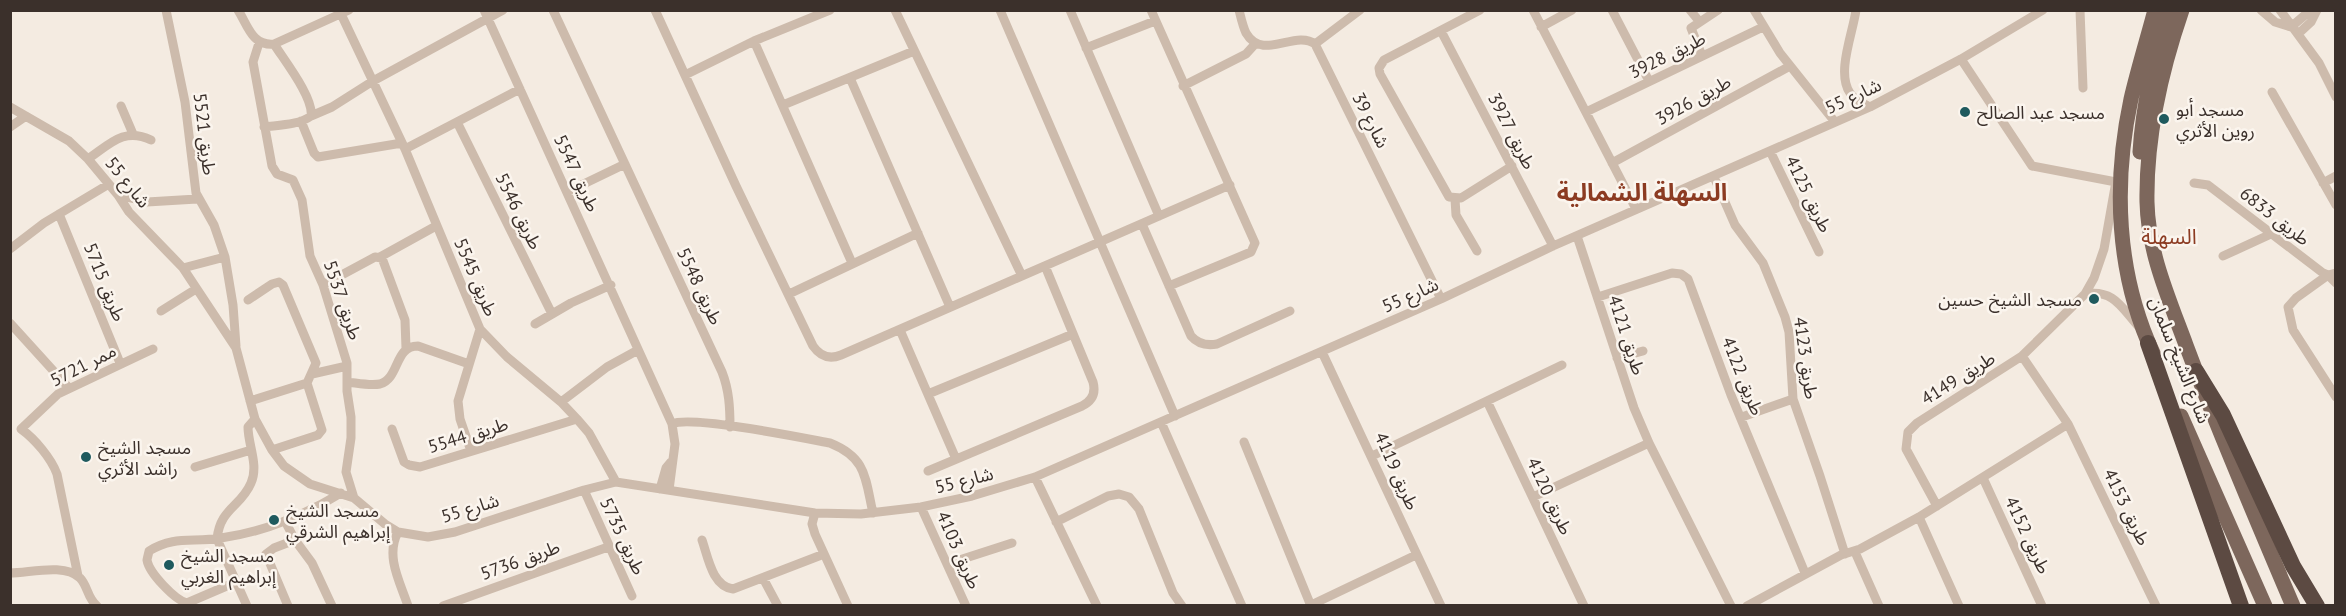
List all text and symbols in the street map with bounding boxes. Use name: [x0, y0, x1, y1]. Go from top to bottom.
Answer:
street label: طريق 3928: [1625, 27, 1709, 83]
street label: طريق 3926: [1651, 70, 1735, 130]
street label: شارع 55: [1821, 73, 1886, 122]
street label: شارع 39: [1345, 88, 1395, 153]
street label: طريق 3927: [1483, 89, 1541, 173]
street label: طريق 5521: [189, 92, 221, 176]
place label: مسجد أبو روين الأثري: [2176, 98, 2255, 144]
place label: مسجد عبد الصالح: [1977, 101, 2105, 126]
marker: مسجد عبد الصالح: [1958, 105, 1972, 119]
marker: مسجد أبو روين الأثري: [2157, 112, 2171, 126]
street label: طريق 5547: [549, 131, 605, 215]
street label: شارع 55: [98, 152, 156, 214]
street label: طريق 4125: [1781, 152, 1837, 236]
street label: طريق 5546: [491, 169, 547, 253]
district label: السهلة الشمالية: [1557, 177, 1727, 208]
street label: طريق 6833: [2235, 181, 2315, 251]
district label: السهلة: [2141, 223, 2197, 250]
street label: طريق 5545: [449, 234, 503, 320]
street label: طريق 5715: [79, 239, 131, 325]
street label: طريق 5548: [672, 244, 728, 328]
street label: طريق 5537: [319, 257, 367, 343]
street label: شارع 55: [1378, 272, 1443, 320]
place label: مسجد الشيخ حسين: [1938, 288, 2082, 313]
street label: طريق 4121: [1603, 292, 1651, 378]
marker: مسجد الشيخ حسين: [2087, 292, 2101, 306]
street label: شارع الشيخ سلمان: [2141, 293, 2216, 428]
street label: طريق 4123: [1789, 315, 1823, 401]
street label: طريق 4122: [1717, 333, 1769, 419]
street label: ممر 5721: [46, 339, 120, 391]
street label: طريق 4149: [1917, 346, 1999, 410]
street label: طريق 5544: [425, 412, 511, 458]
street label: طريق 4119: [1370, 429, 1424, 513]
place label: مسجد الشيخ راشد الأثري: [98, 436, 191, 482]
marker: مسجد الشيخ راشد الأثري: [79, 450, 93, 464]
street label: طريق 4120: [1522, 454, 1578, 538]
street label: شارع 55: [932, 462, 996, 501]
street label: طريق 4153: [2099, 465, 2155, 549]
street label: شارع 55: [438, 488, 503, 531]
street label: طريق 4152: [2000, 493, 2056, 577]
street label: طريق 5735: [595, 494, 651, 578]
place label: مسجد الشيخ إبراهيم الشرقي: [286, 499, 390, 545]
street label: طريق 4103: [932, 508, 986, 592]
marker: مسجد الشيخ إبراهيم الشرقي: [267, 513, 281, 527]
street label: طريق 5736: [477, 535, 563, 585]
place label: مسجد الشيخ إبراهيم الغربي: [181, 544, 276, 590]
marker: مسجد الشيخ إبراهيم الغربي: [162, 558, 176, 572]

